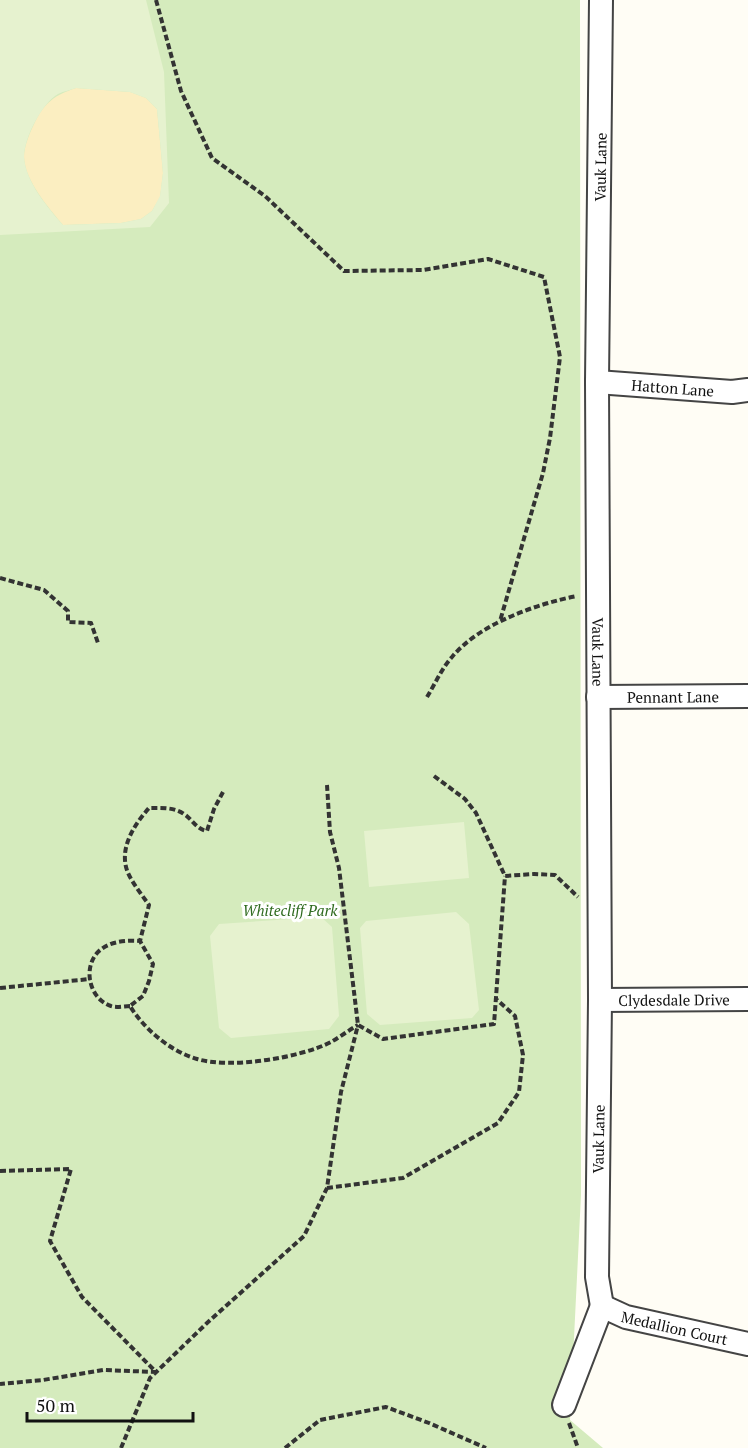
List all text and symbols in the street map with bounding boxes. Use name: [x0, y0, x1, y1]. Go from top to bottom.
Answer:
street label: Vauk Lane: [589, 132, 611, 202]
street label: Hatton Lane: [631, 375, 715, 401]
street label: Vauk Lane: [588, 617, 608, 687]
street label: Pennant Lane: [627, 686, 719, 707]
park label: Whitecliff Park: [243, 900, 338, 920]
street label: Clydesdale Drive: [618, 989, 730, 1010]
street label: Vauk Lane: [587, 1104, 609, 1174]
street label: Medallion Court: [619, 1306, 730, 1349]
scale bar: [27, 1385, 194, 1423]
text: 50 m: [36, 1393, 76, 1417]

